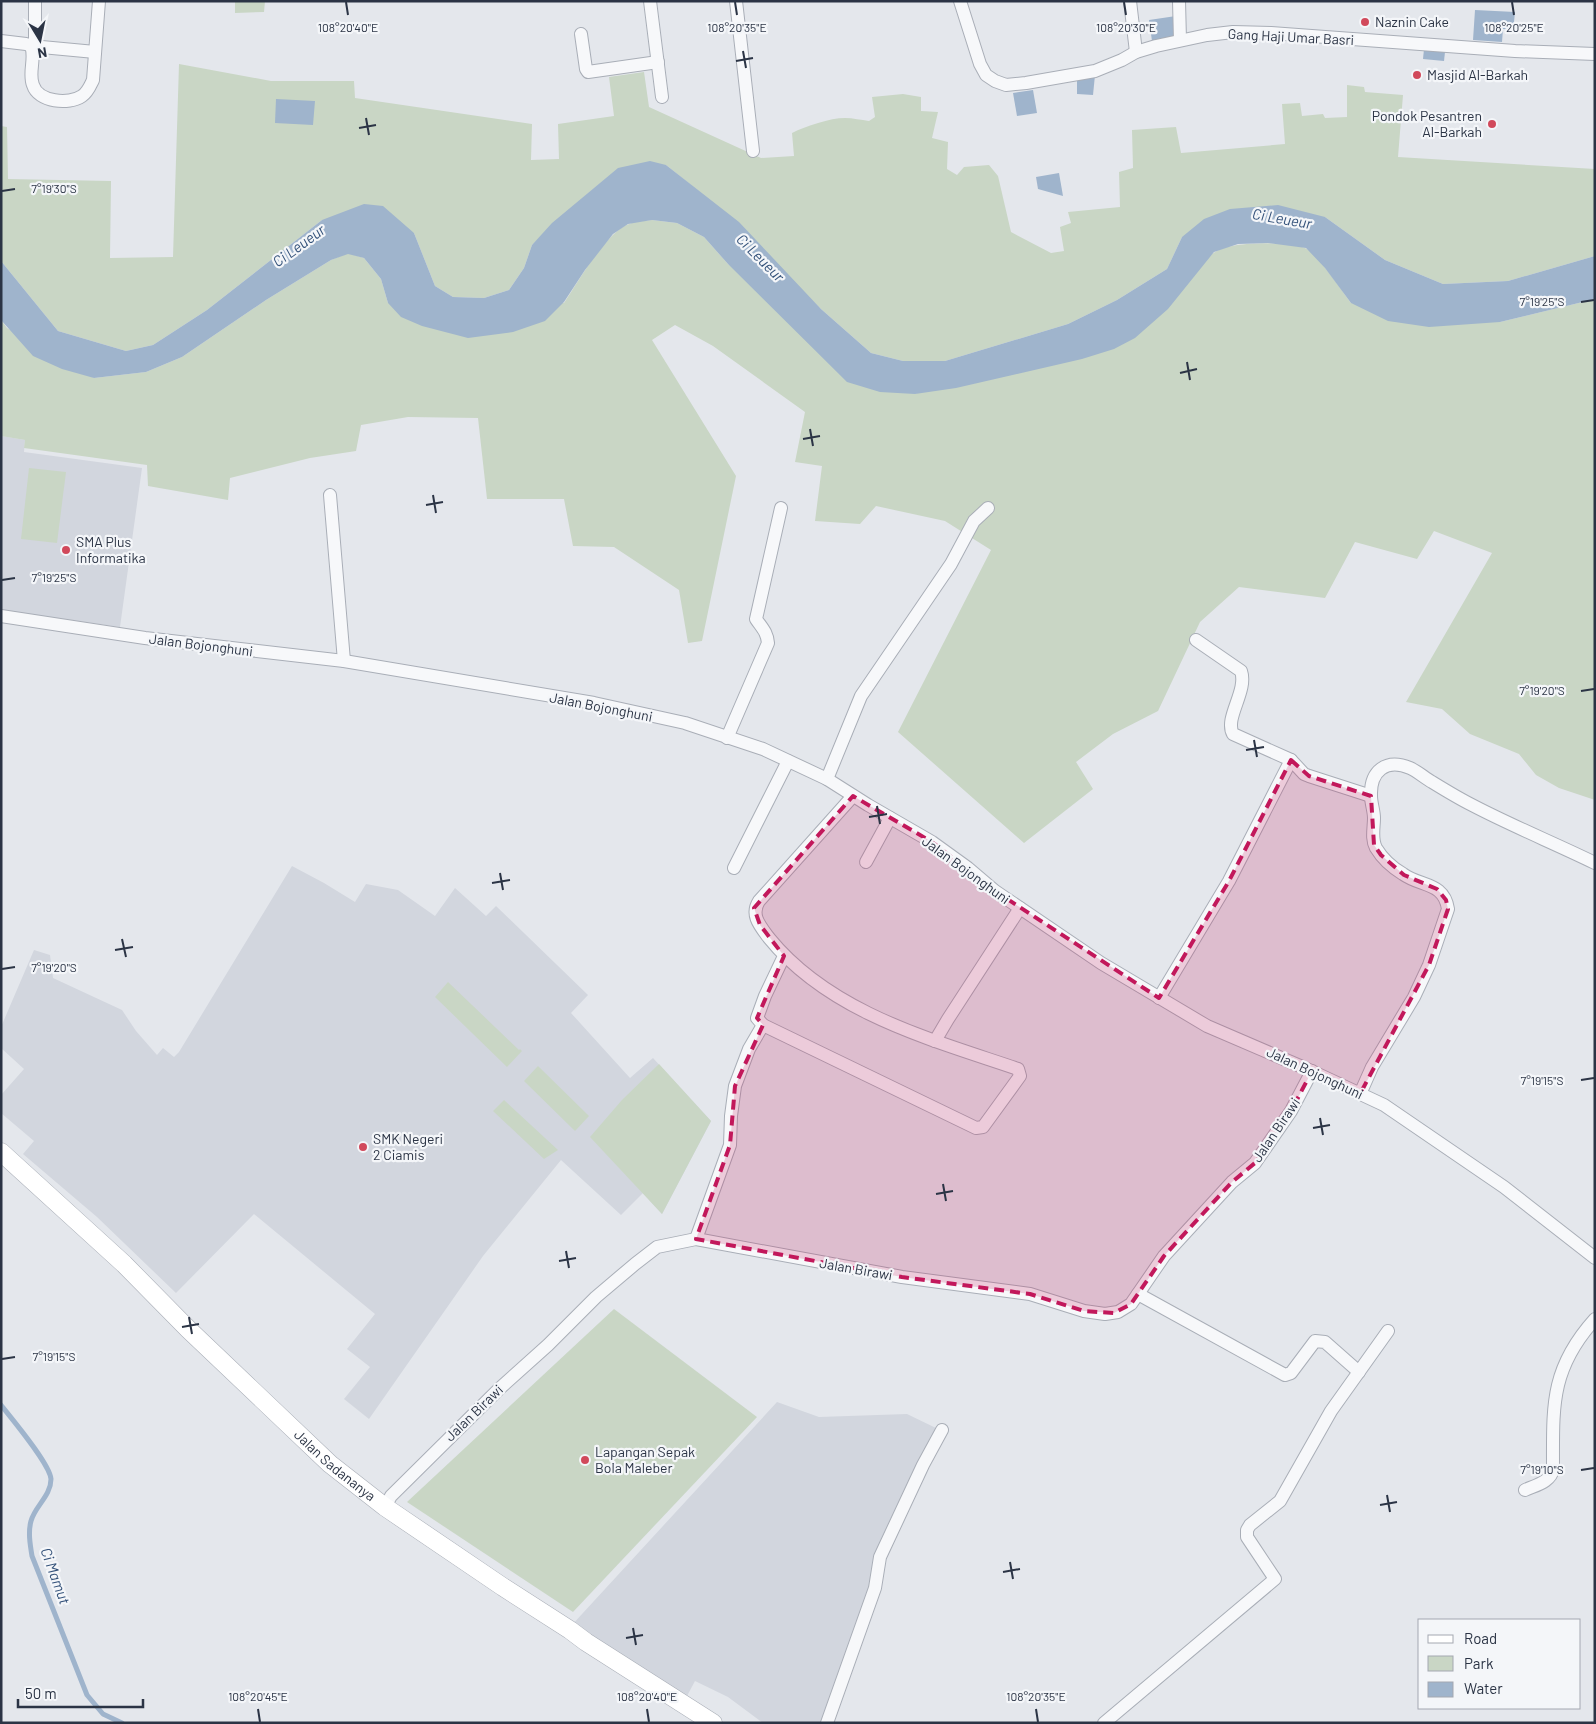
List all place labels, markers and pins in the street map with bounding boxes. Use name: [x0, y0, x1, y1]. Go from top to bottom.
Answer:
place label: Naznin Cake: [1375, 13, 1449, 30]
marker: Naznin Cake: [1359, 16, 1371, 28]
place label: Masjid Al-Barkah: [1427, 66, 1528, 83]
marker: Masjid Al-Barkah: [1411, 69, 1423, 81]
place label: Pondok Pesantren Al-Barkah: [1372, 107, 1482, 140]
marker: Pondok Pesantren Al-Barkah: [1486, 118, 1498, 130]
place label: SMA Plus Informatika: [76, 533, 146, 566]
marker: SMA Plus Informatika: [60, 544, 72, 556]
place label: SMK Negeri 2 Ciamis: [373, 1130, 443, 1163]
marker: SMK Negeri 2 Ciamis: [357, 1141, 369, 1153]
place label: Lapangan Sepak Bola Maleber: [595, 1443, 695, 1476]
marker: Lapangan Sepak Bola Maleber: [579, 1454, 591, 1466]

